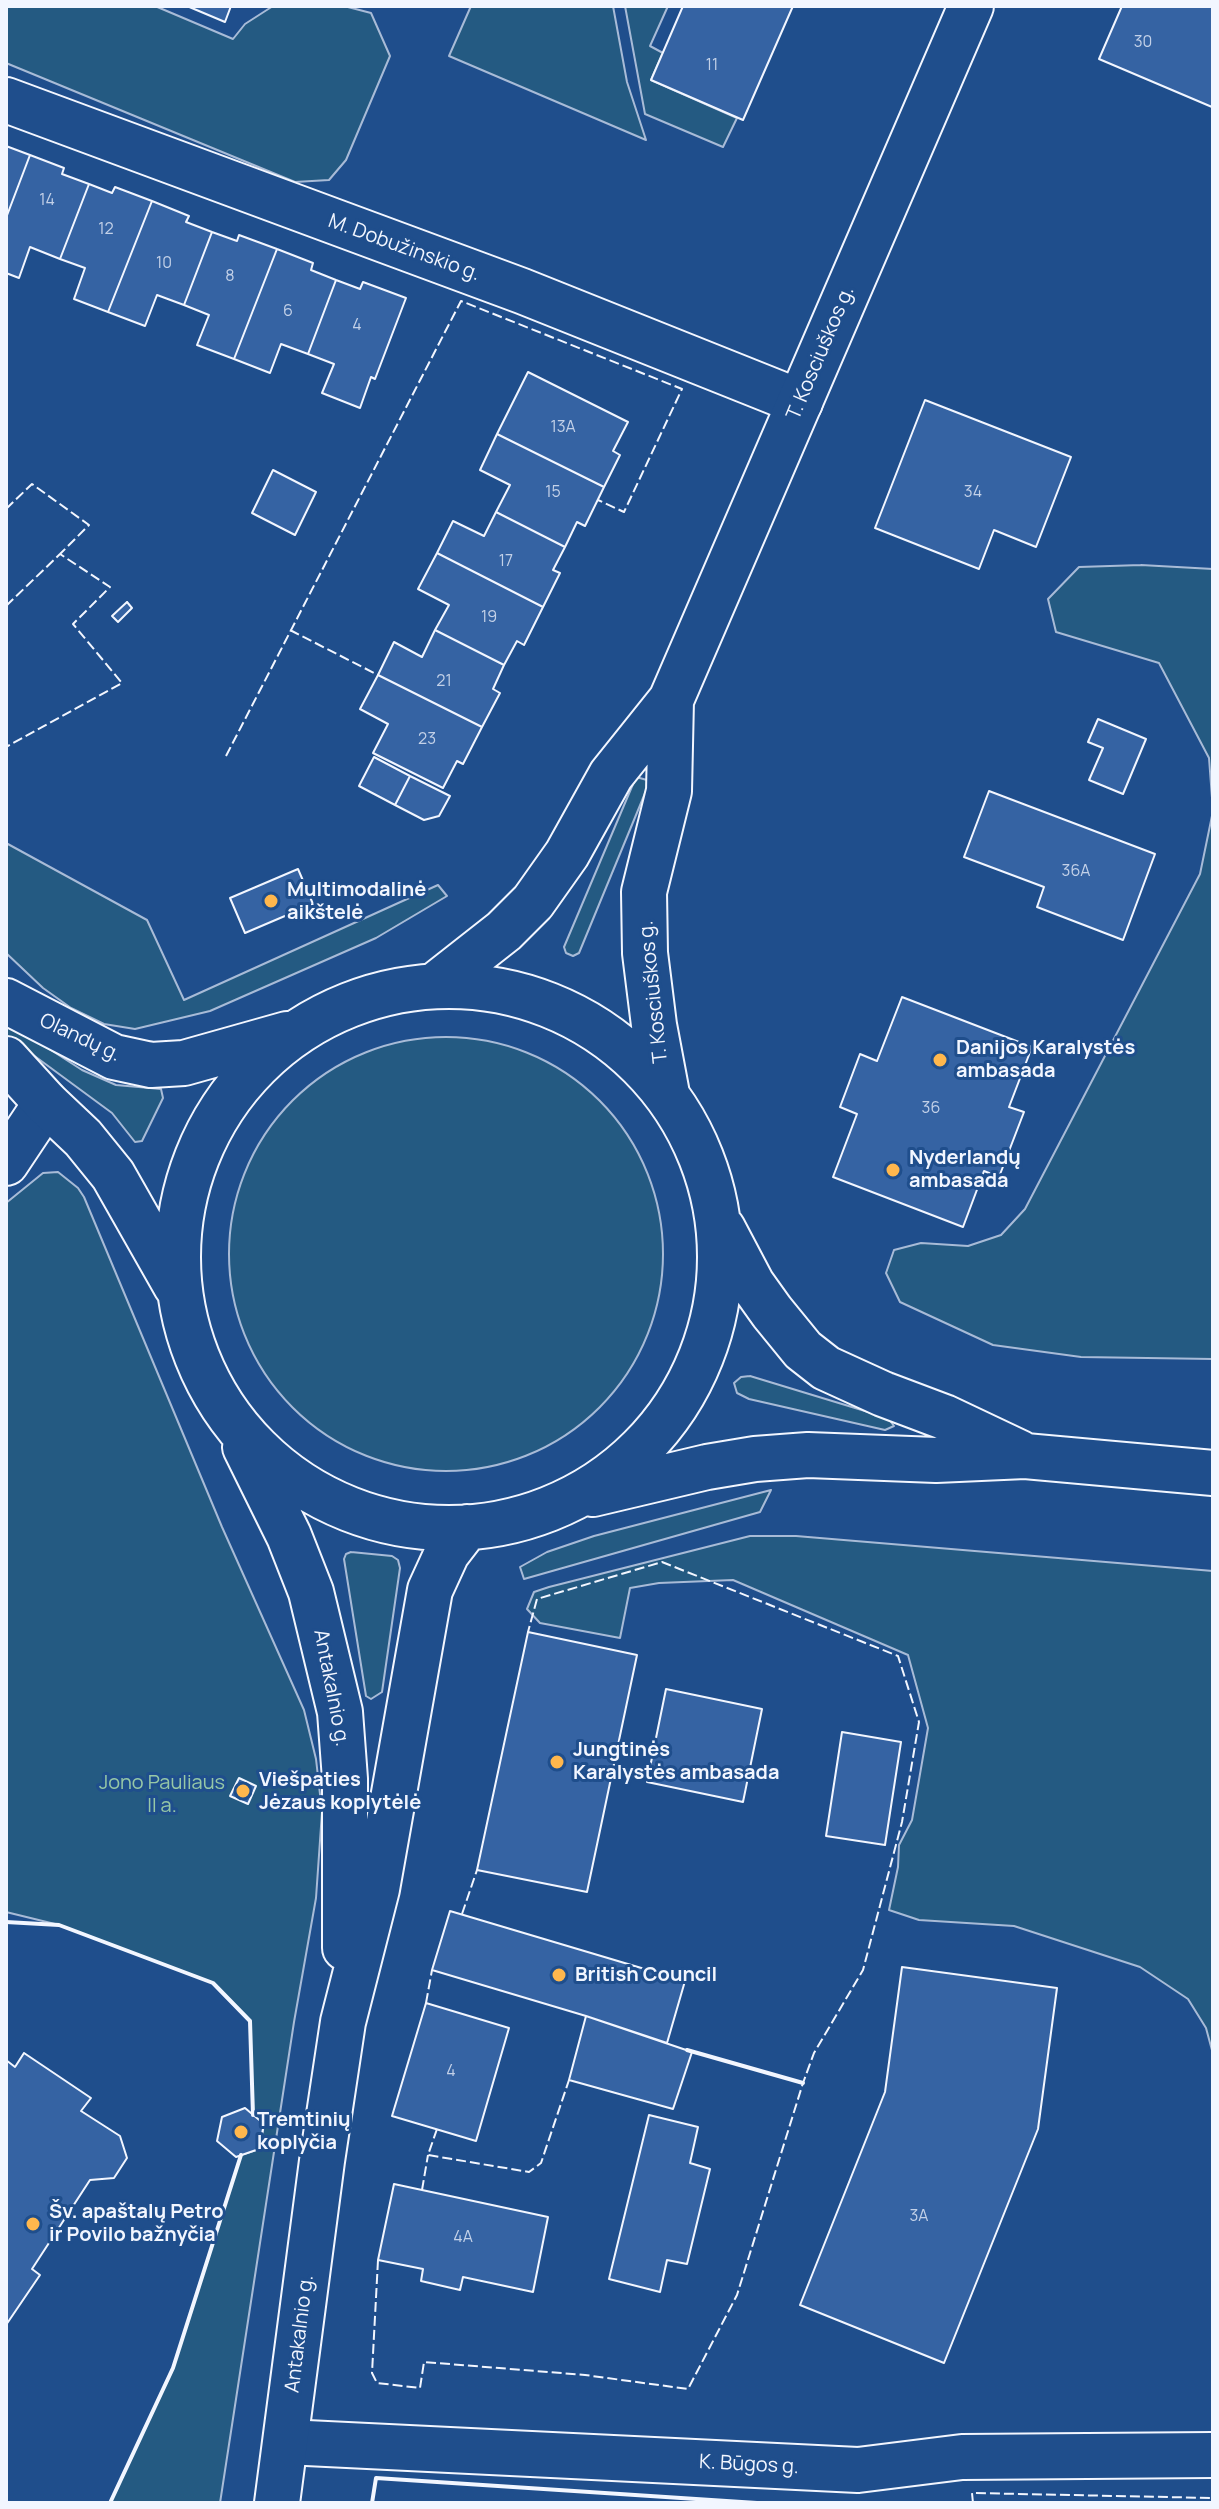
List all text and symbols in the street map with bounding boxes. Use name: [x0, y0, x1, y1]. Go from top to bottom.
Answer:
house number: 30: [1134, 33, 1152, 53]
house number: 11: [706, 56, 718, 76]
house number: 14: [39, 191, 55, 211]
street label: M. Dobužinskio g.: [325, 209, 483, 287]
house number: 12: [98, 220, 114, 240]
house number: 10: [156, 254, 172, 274]
house number: 8: [225, 267, 235, 287]
street label: T. Kosciuškos g.: [782, 283, 860, 423]
house number: 6: [283, 302, 293, 322]
house number: 4: [352, 316, 362, 336]
house number: 13A: [550, 418, 576, 438]
house number: 15: [545, 483, 561, 503]
house number: 34: [964, 483, 982, 503]
house number: 17: [499, 552, 513, 572]
house number: 19: [481, 608, 497, 628]
house number: 21: [436, 672, 452, 692]
house number: 23: [418, 730, 436, 750]
house number: 36A: [1062, 862, 1090, 882]
place label: Multimodalinė aikštelė: [287, 878, 426, 925]
marker: Multimodalinė aikštelė: [262, 892, 280, 910]
street label: T. Kosciuškos g.: [635, 920, 673, 1064]
street label: Olandų g.: [36, 1009, 124, 1067]
place label: Danijos Karalystės ambasada: [956, 1036, 1135, 1083]
marker: Danijos Karalystės ambasada: [931, 1051, 949, 1069]
house number: 36: [922, 1099, 940, 1119]
place label: Nyderlandų ambasada: [909, 1146, 1021, 1193]
marker: Nyderlandų ambasada: [884, 1161, 902, 1179]
street label: Antakalnio g.: [308, 1627, 354, 1749]
place label: Jungtinės Karalystės ambasada: [573, 1738, 779, 1785]
marker: Jungtinės Karalystės ambasada: [548, 1753, 566, 1771]
place label: Viešpaties Jėzaus koplytėlė: [259, 1768, 421, 1815]
park label: Jono Pauliaus II a.: [99, 1771, 225, 1818]
marker: Viešpaties Jėzaus koplytėlė: [234, 1782, 252, 1800]
place label: British Council: [575, 1963, 717, 1987]
marker: British Council: [550, 1966, 568, 1984]
house number: 4: [446, 2062, 456, 2082]
place label: Tremtinių koplyčia: [257, 2108, 351, 2155]
marker: Tremtinių koplyčia: [232, 2123, 250, 2141]
place label: Šv. apaštalų Petro ir Povilo bažnyčia: [49, 2200, 224, 2247]
house number: 3A: [910, 2207, 928, 2227]
marker: Šv. apaštalų Petro ir Povilo bažnyčia: [24, 2215, 42, 2233]
house number: 4A: [453, 2228, 473, 2248]
street label: Antakalnio g.: [281, 2274, 319, 2394]
street label: K. Būgos g.: [698, 2450, 800, 2480]

